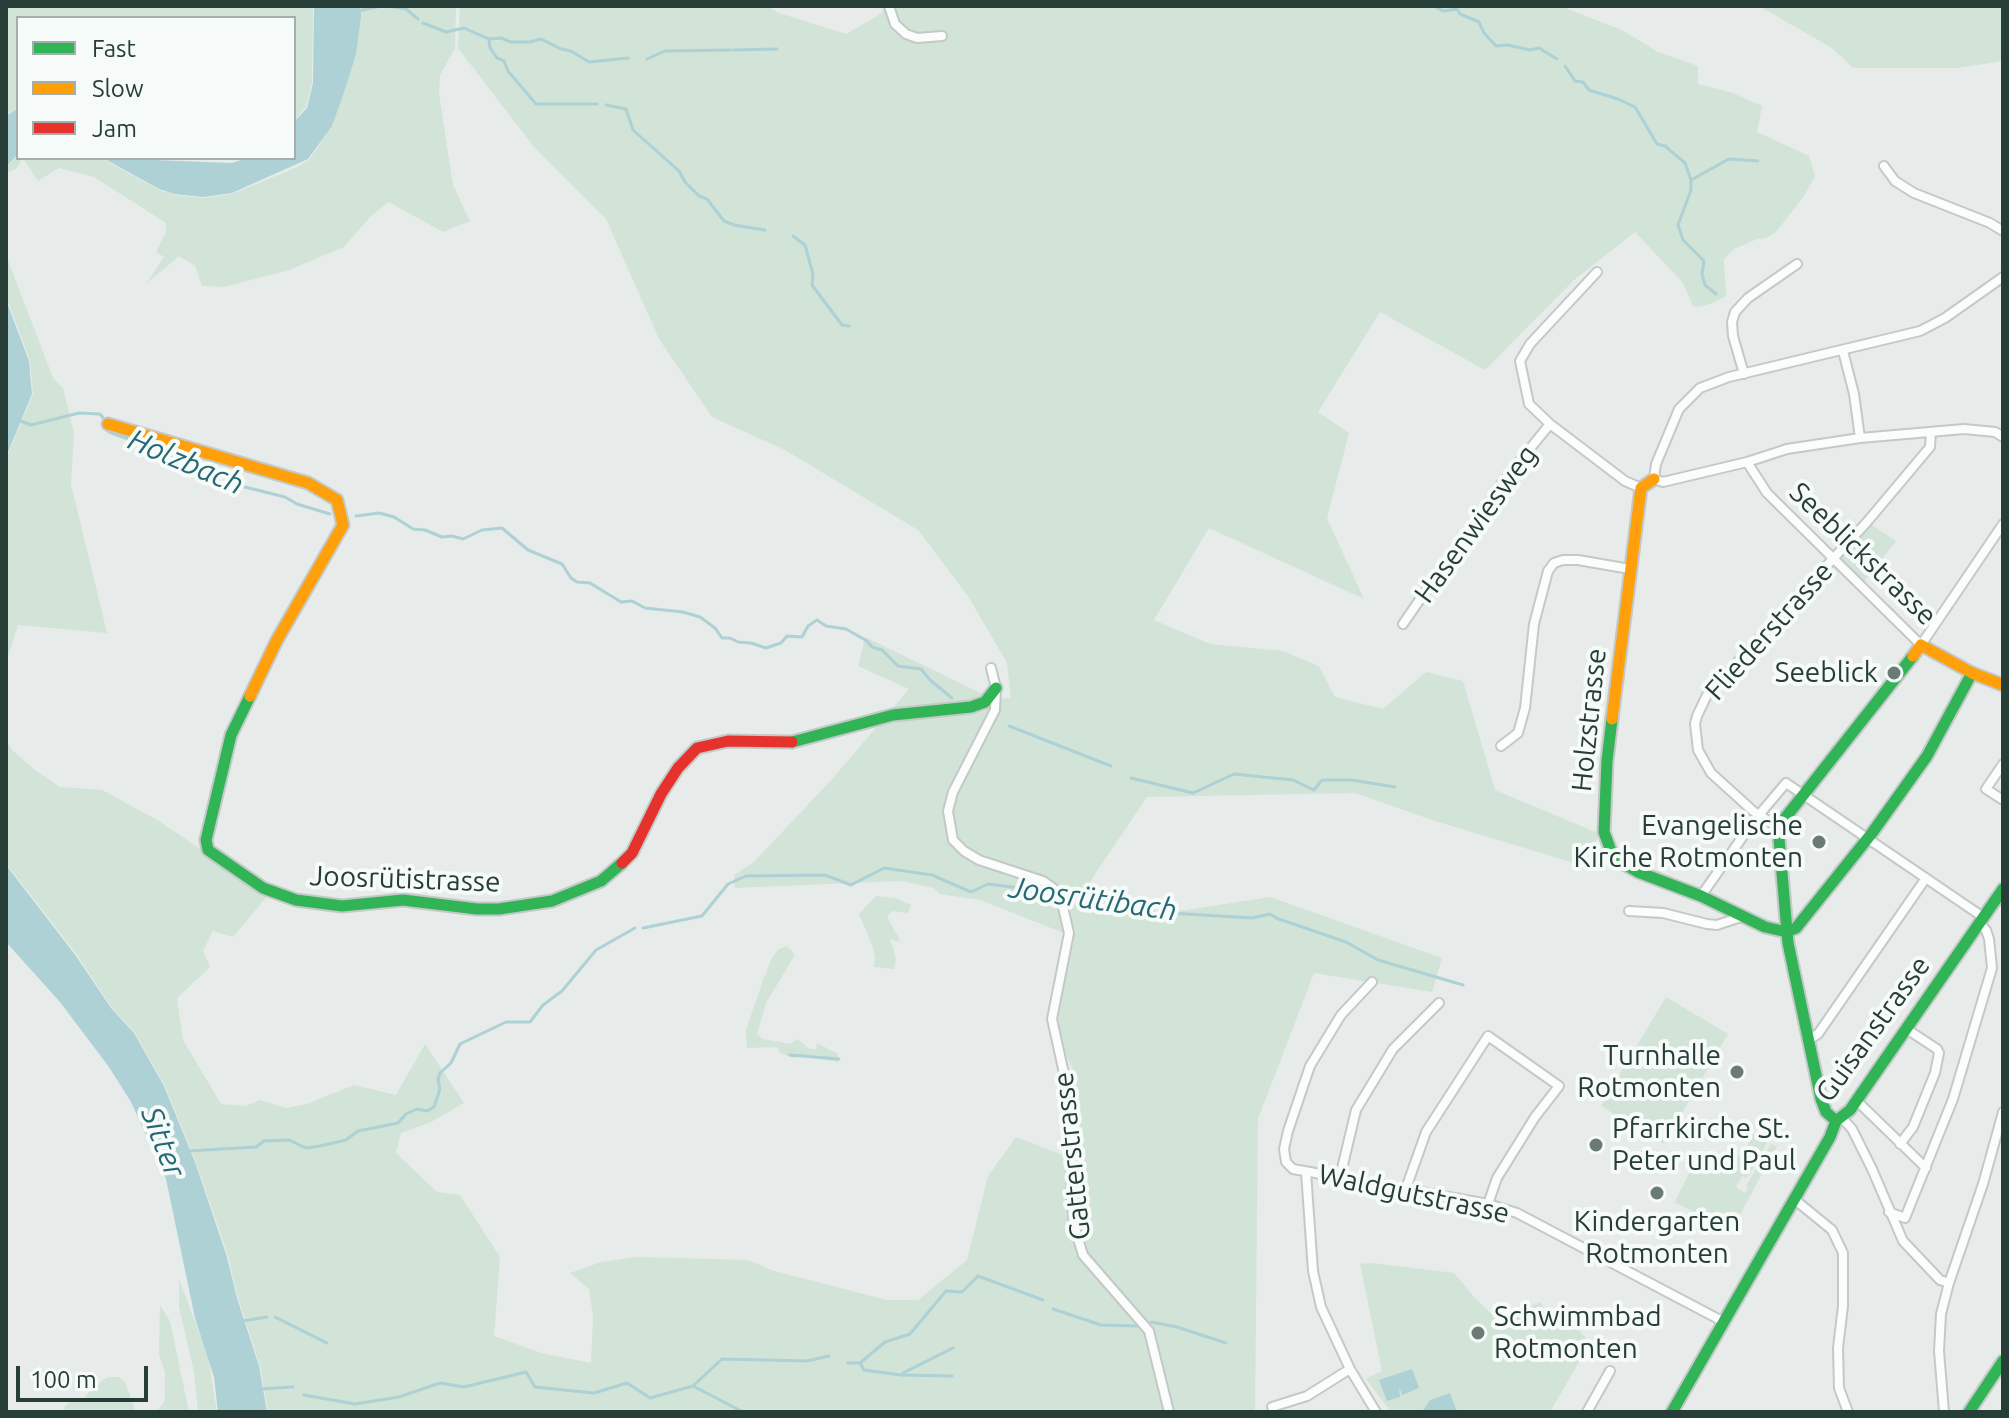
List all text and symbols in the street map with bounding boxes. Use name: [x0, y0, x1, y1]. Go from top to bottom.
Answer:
legend: [16, 16, 296, 160]
text: Fast: [92, 35, 136, 62]
text: Slow: [92, 75, 144, 102]
text: Jam: [92, 115, 137, 142]
water label: Holzbach: [123, 422, 249, 502]
street label: Hasenwiesweg: [1407, 439, 1545, 609]
street label: Seeblickstrasse: [1783, 476, 1943, 632]
street label: Fliederstrasse: [1698, 555, 1840, 707]
street label: Holzstrasse: [1565, 647, 1613, 793]
place label: Seeblick: [1775, 656, 1878, 690]
marker: Seeblick: [1885, 664, 1903, 682]
place label: Evangelische Kirche Rotmonten: [1573, 809, 1803, 875]
marker: Evangelische Kirche Rotmonten: [1810, 833, 1828, 851]
street label: Joosrütistrasse: [309, 859, 501, 899]
water label: Joosrütibach: [1007, 869, 1179, 929]
street label: Guisanstrasse: [1809, 950, 1937, 1108]
place label: Turnhalle Rotmonten: [1577, 1039, 1721, 1105]
marker: Turnhalle Rotmonten: [1728, 1063, 1746, 1081]
street label: Gatterstrasse: [1046, 1070, 1098, 1242]
water label: Sitter: [133, 1102, 193, 1182]
place label: Pfarrkirche St. Peter und Paul: [1612, 1112, 1796, 1178]
marker: Pfarrkirche St. Peter und Paul: [1587, 1136, 1605, 1154]
street label: Waldgutstrasse: [1315, 1157, 1513, 1231]
marker: Kindergarten Rotmonten: [1648, 1184, 1666, 1202]
place label: Kindergarten Rotmonten: [1574, 1205, 1740, 1271]
place label: Schwimmbad Rotmonten: [1494, 1300, 1662, 1366]
marker: Schwimmbad Rotmonten: [1469, 1324, 1487, 1342]
scale bar: [20, 1350, 152, 1400]
text: 100 m: [30, 1366, 97, 1393]

